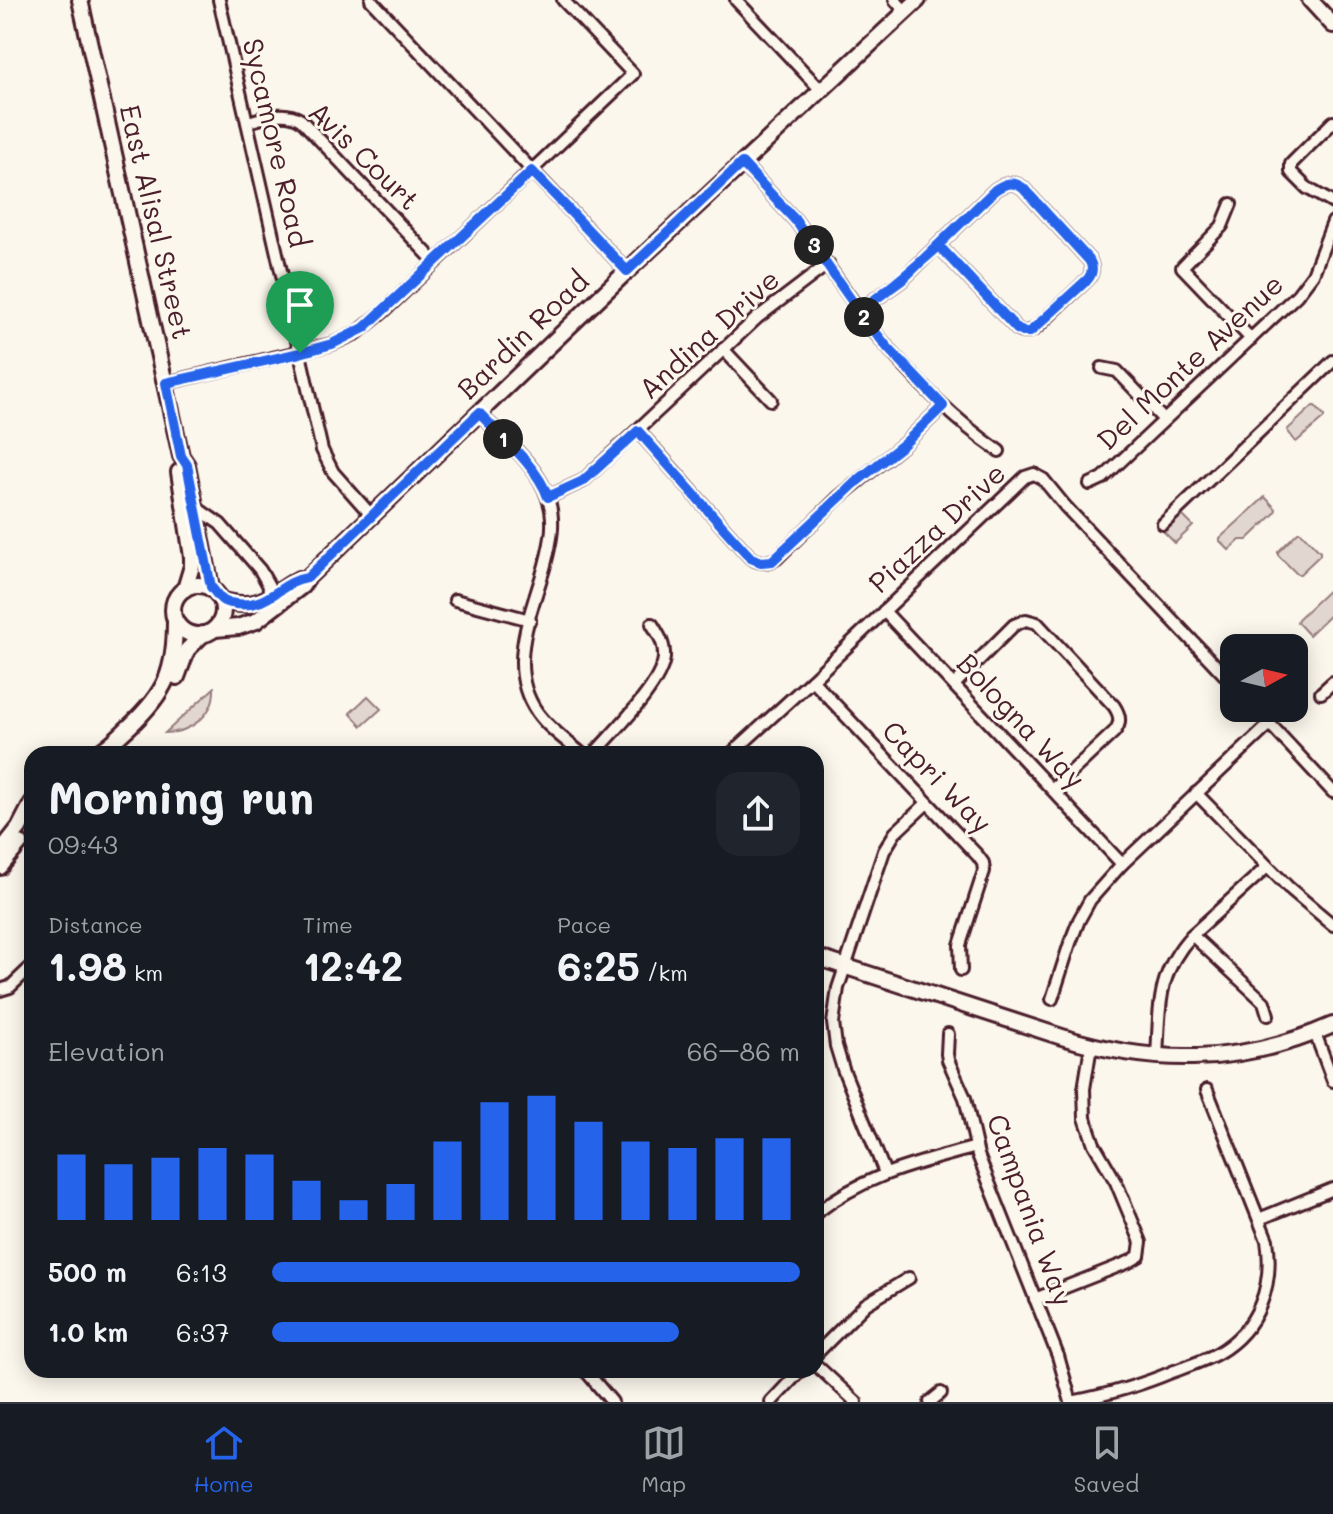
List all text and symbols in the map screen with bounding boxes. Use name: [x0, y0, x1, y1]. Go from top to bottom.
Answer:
street label: Sycamore Road: [235, 35, 319, 251]
street label: Avis Court: [302, 93, 428, 217]
street label: East Alisal Street: [112, 101, 201, 343]
pin: 3: [794, 225, 834, 265]
text: 3: [807, 230, 821, 259]
street label: Andina Drive: [630, 261, 786, 406]
street label: Bardin Road: [449, 262, 596, 406]
street label: Del Monte Avenue: [1088, 265, 1290, 457]
pin: [266, 271, 334, 353]
icon: arrive: [278, 283, 322, 327]
pin: 2: [844, 297, 884, 337]
text: 2: [858, 302, 870, 331]
pin: 1: [483, 419, 523, 459]
text: 1: [498, 424, 508, 453]
street label: Piazza Drive: [860, 455, 1012, 600]
north arrow: [1220, 634, 1308, 722]
map controls: [1220, 634, 1308, 722]
street label: Bologna Way: [950, 645, 1094, 796]
street label: Capri Way: [875, 712, 1000, 840]
text: Morning run: [48, 768, 314, 825]
button: share: [716, 772, 800, 856]
text: 09:43: [48, 827, 118, 861]
text: Distance: [48, 910, 143, 939]
text: Time: [303, 910, 353, 939]
text: Pace: [557, 910, 611, 939]
text: 1.98: [48, 939, 127, 991]
text: 12:42: [303, 939, 403, 991]
text: 6:25: [557, 939, 640, 991]
text: km: [127, 958, 163, 987]
text: /km: [640, 958, 688, 987]
text: Elevation: [48, 1034, 165, 1068]
text: 66–86 m: [687, 1034, 800, 1068]
street label: Campania Way: [980, 1109, 1082, 1311]
text: 500 m: [48, 1255, 127, 1289]
text: 6:13: [176, 1255, 227, 1289]
text: 1.0 km: [48, 1315, 128, 1349]
text: 6:37: [176, 1315, 229, 1349]
tab: Home: [194, 1421, 254, 1498]
tab: Map: [641, 1421, 686, 1498]
tab: Saved: [1074, 1421, 1139, 1498]

